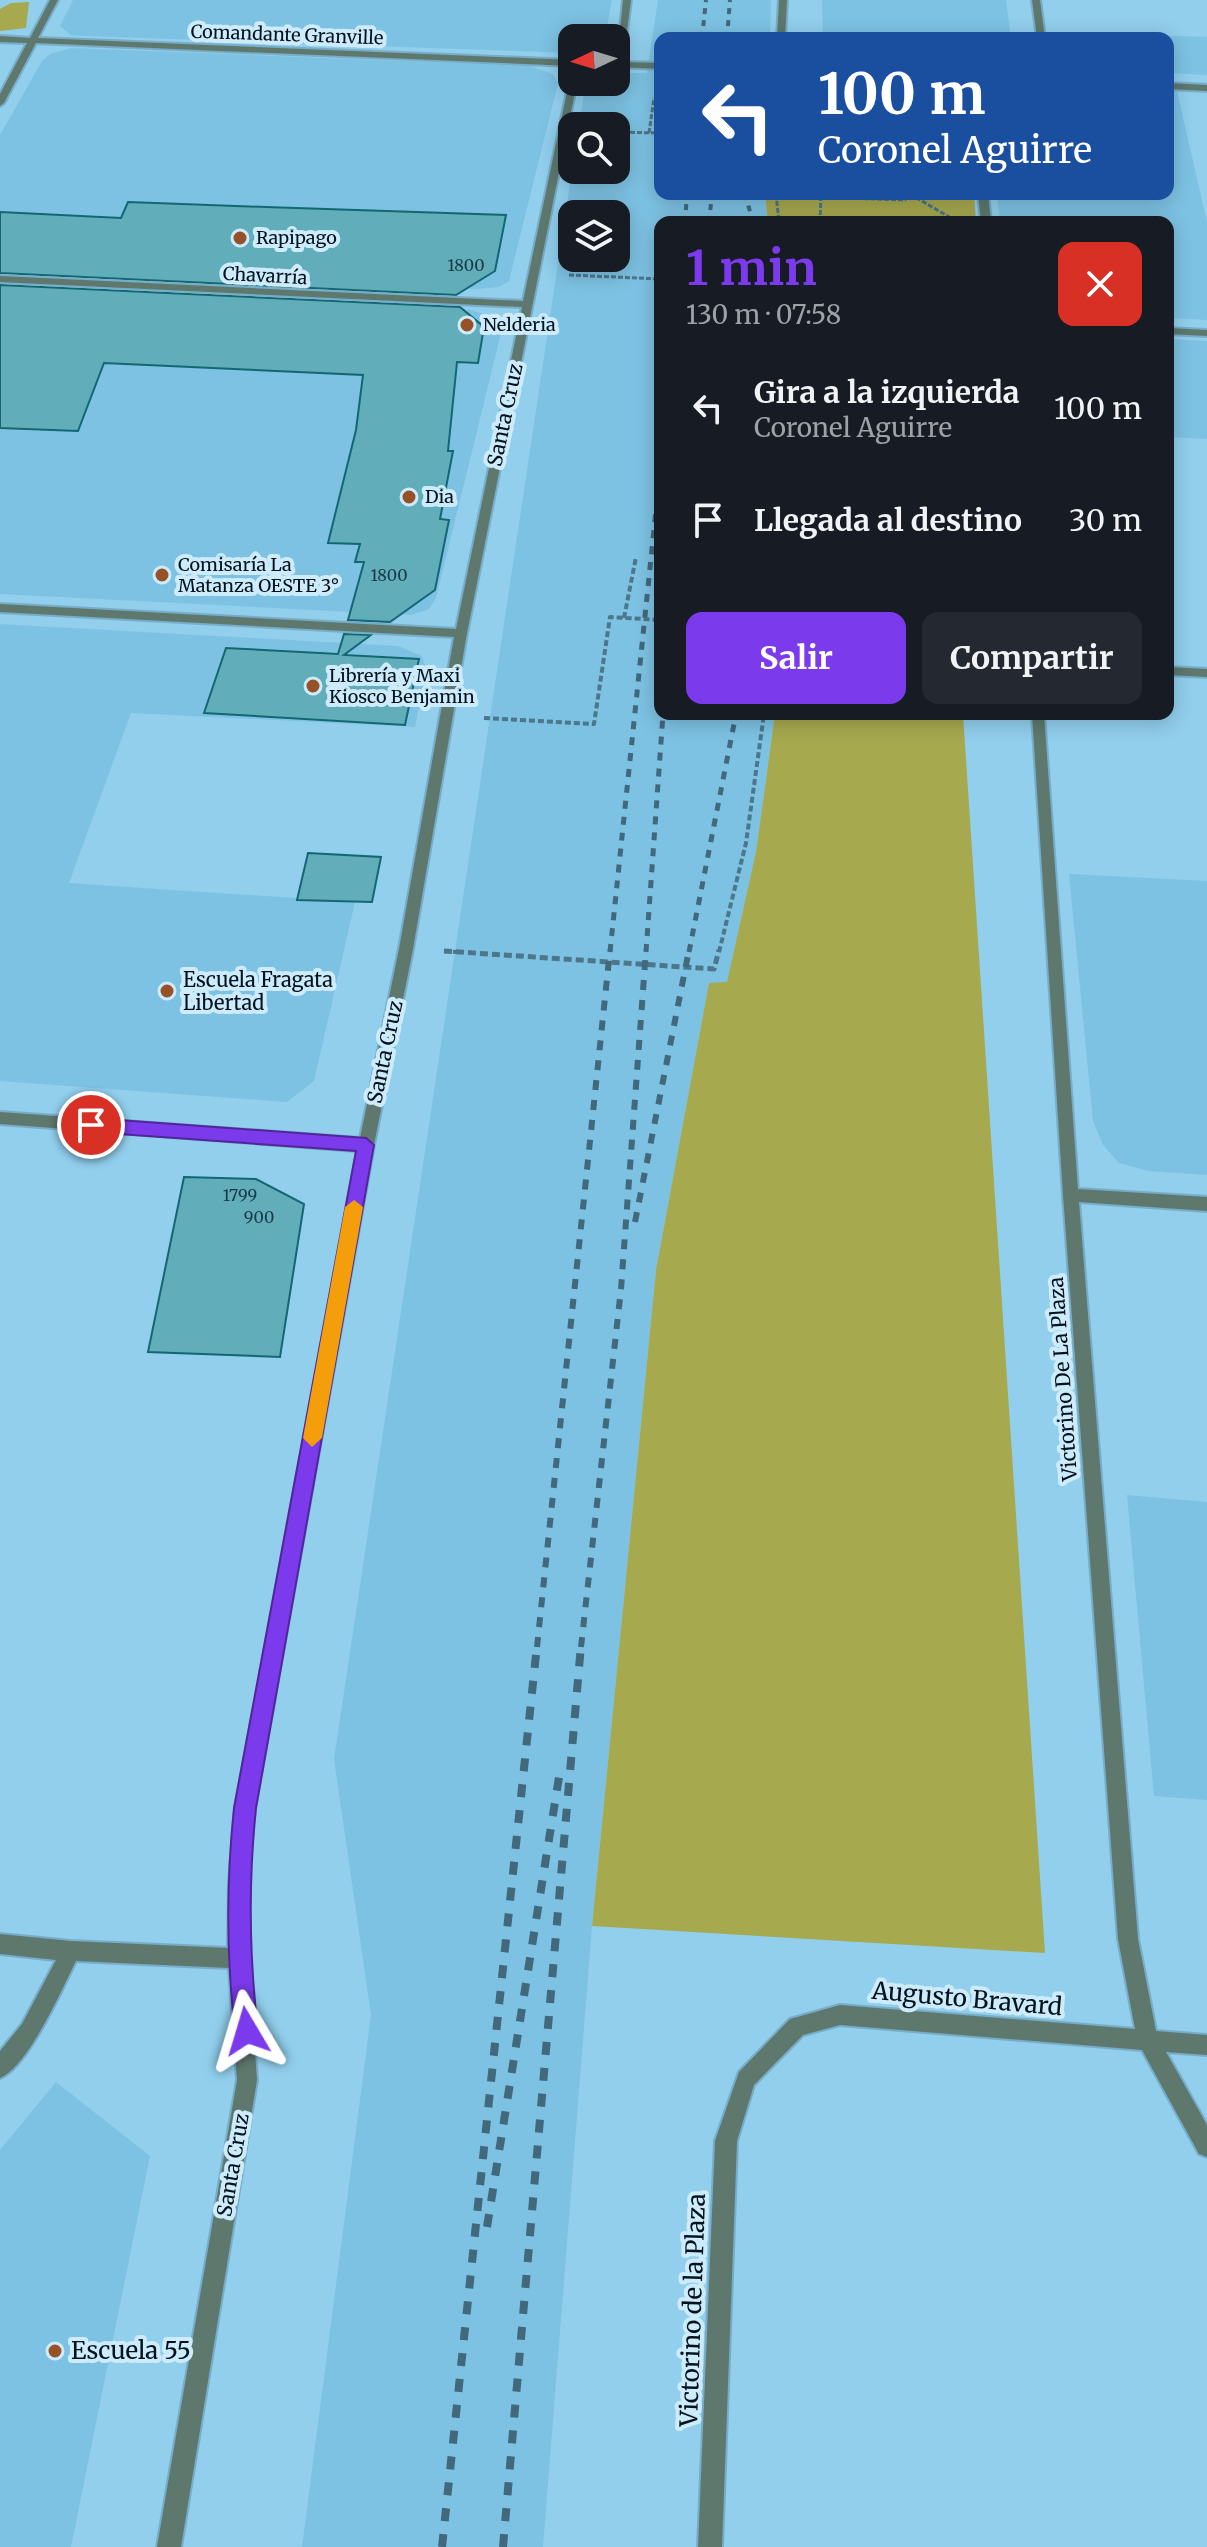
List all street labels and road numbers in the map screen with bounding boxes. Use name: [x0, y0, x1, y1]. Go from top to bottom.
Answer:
street label: Comandante Granville: [190, 20, 384, 49]
street label: Chavarría: [222, 262, 308, 289]
street label: Santa Cruz: [481, 361, 528, 469]
street label: Santa Cruz: [361, 998, 408, 1106]
street label: Victorino De La Plaza: [1043, 1276, 1082, 1483]
street label: Augusto Bravard: [870, 1975, 1064, 2022]
street label: Santa Cruz: [211, 2111, 254, 2219]
street label: Victorino de la Plaza: [673, 2193, 712, 2428]

